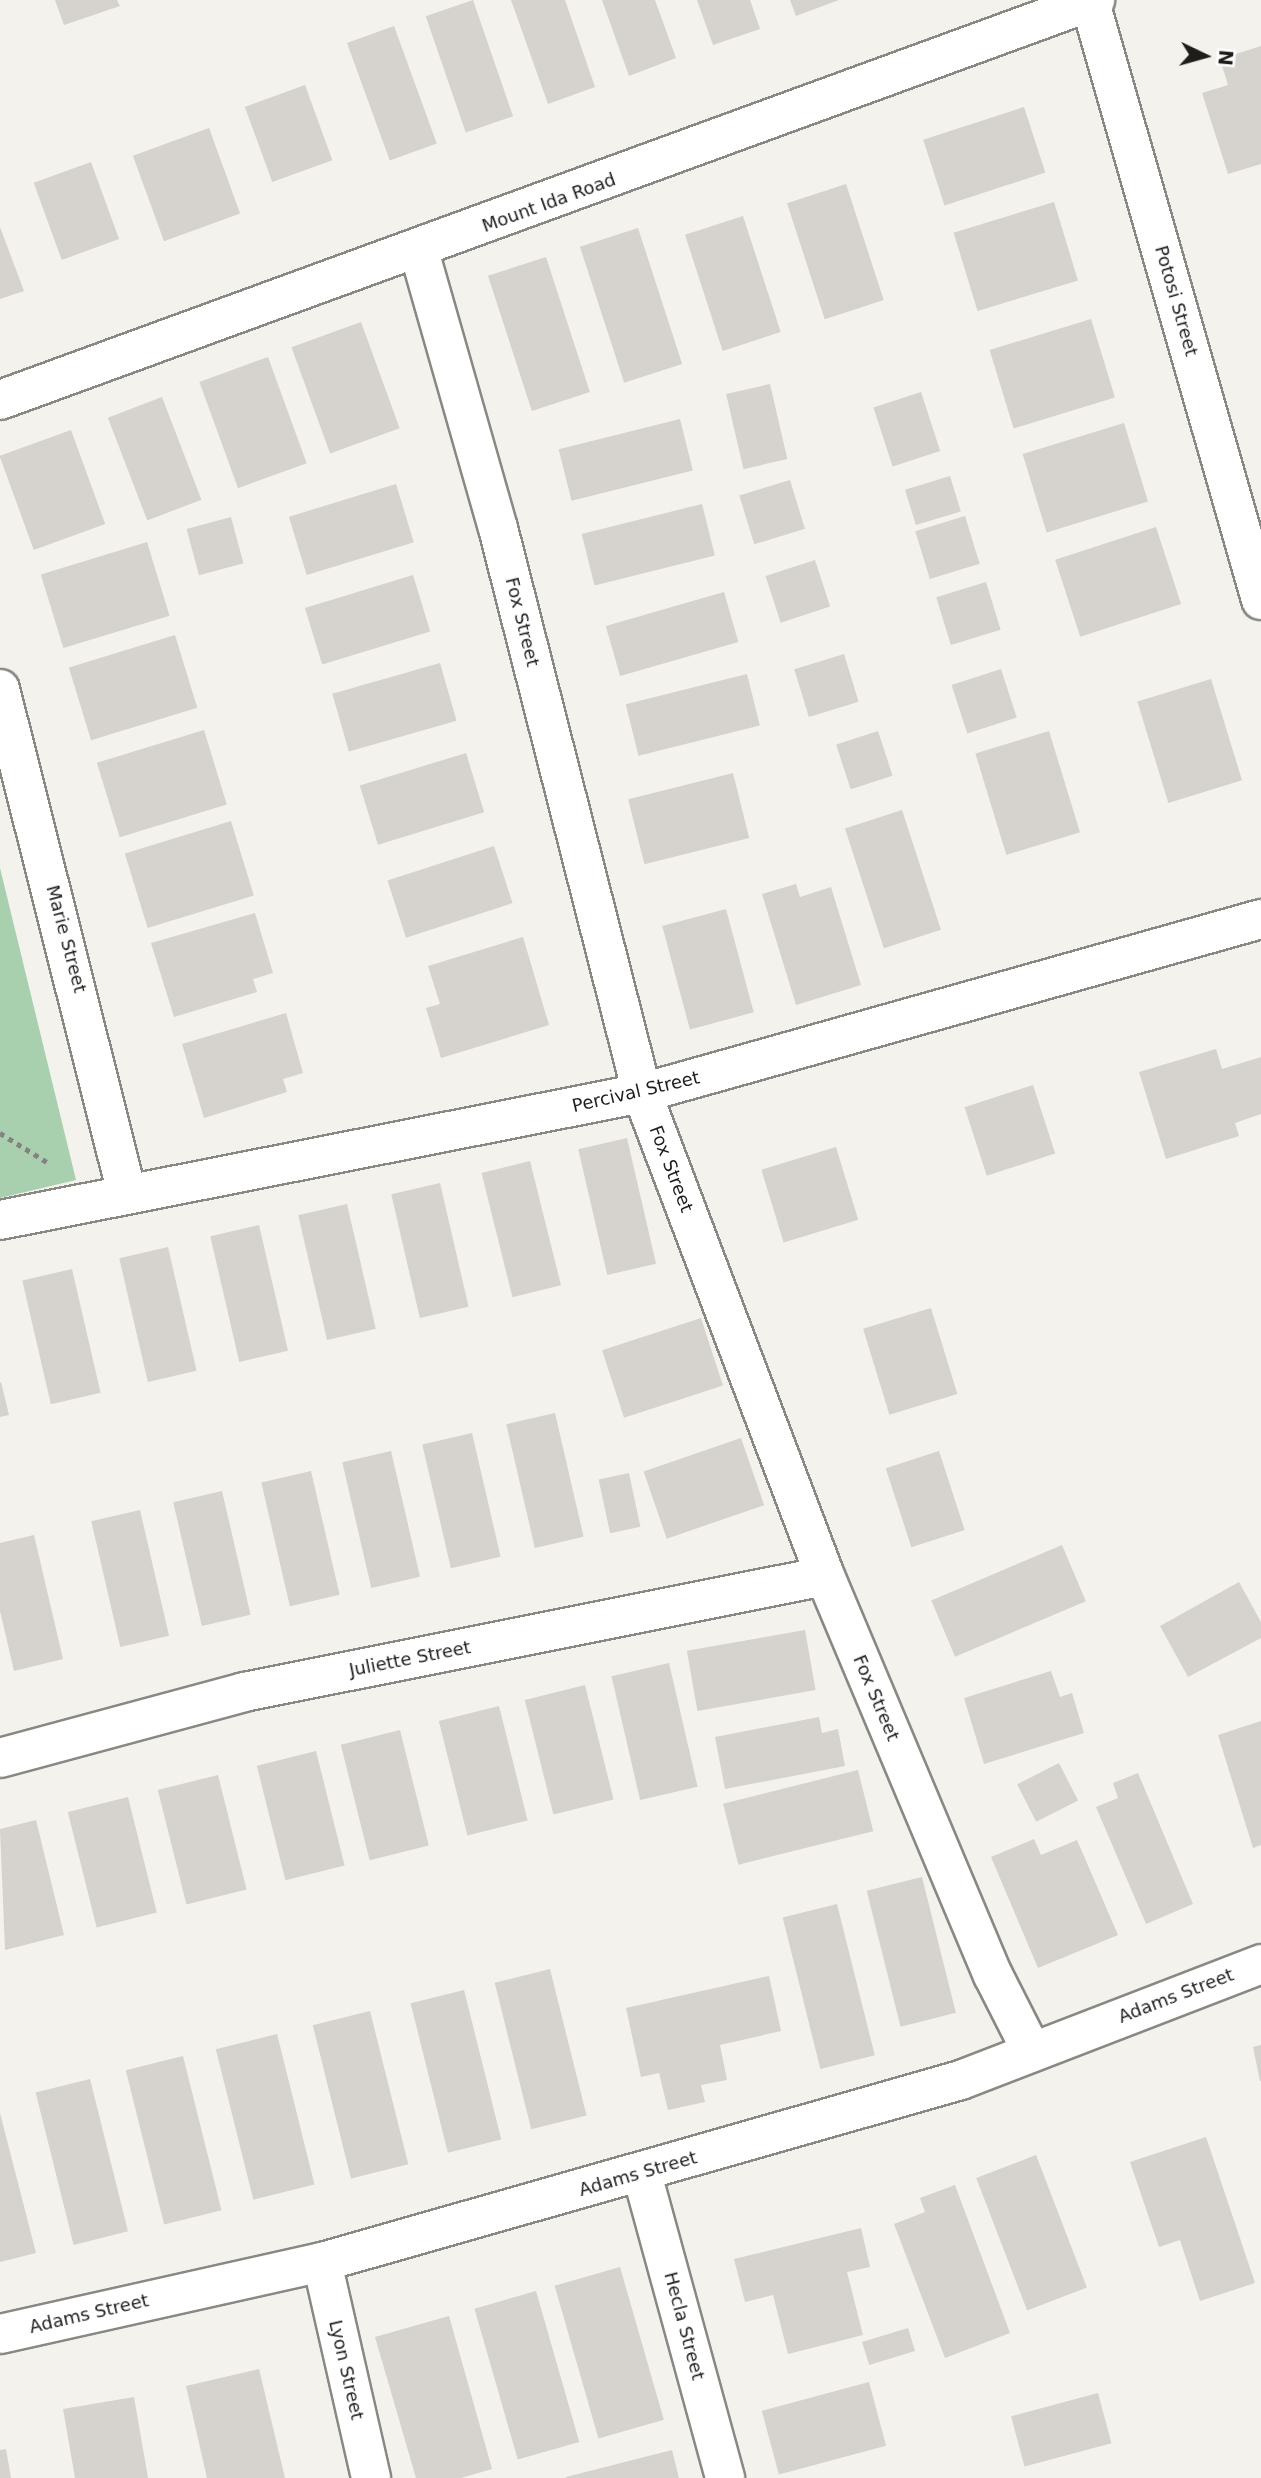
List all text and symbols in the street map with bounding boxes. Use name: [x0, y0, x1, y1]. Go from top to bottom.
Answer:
north arrow: [1170, 21, 1240, 91]
text: N: [1214, 49, 1238, 67]
street label: Mount Ida Road: [479, 169, 619, 237]
street label: Potosi Street: [1150, 243, 1202, 359]
street label: Fox Street: [500, 575, 544, 669]
street label: Marie Street: [41, 883, 91, 995]
street label: Percival Street: [570, 1067, 702, 1117]
street label: Fox Street: [645, 1123, 697, 1215]
street label: Juliette Street: [347, 1637, 473, 1681]
street label: Fox Street: [848, 1652, 904, 1744]
street label: Adams Street: [1115, 1964, 1237, 2028]
street label: Adams Street: [576, 2147, 700, 2201]
street label: Hecla Street: [659, 2270, 709, 2382]
street label: Adams Street: [27, 2290, 151, 2338]
street label: Lyon Street: [324, 2318, 368, 2422]

